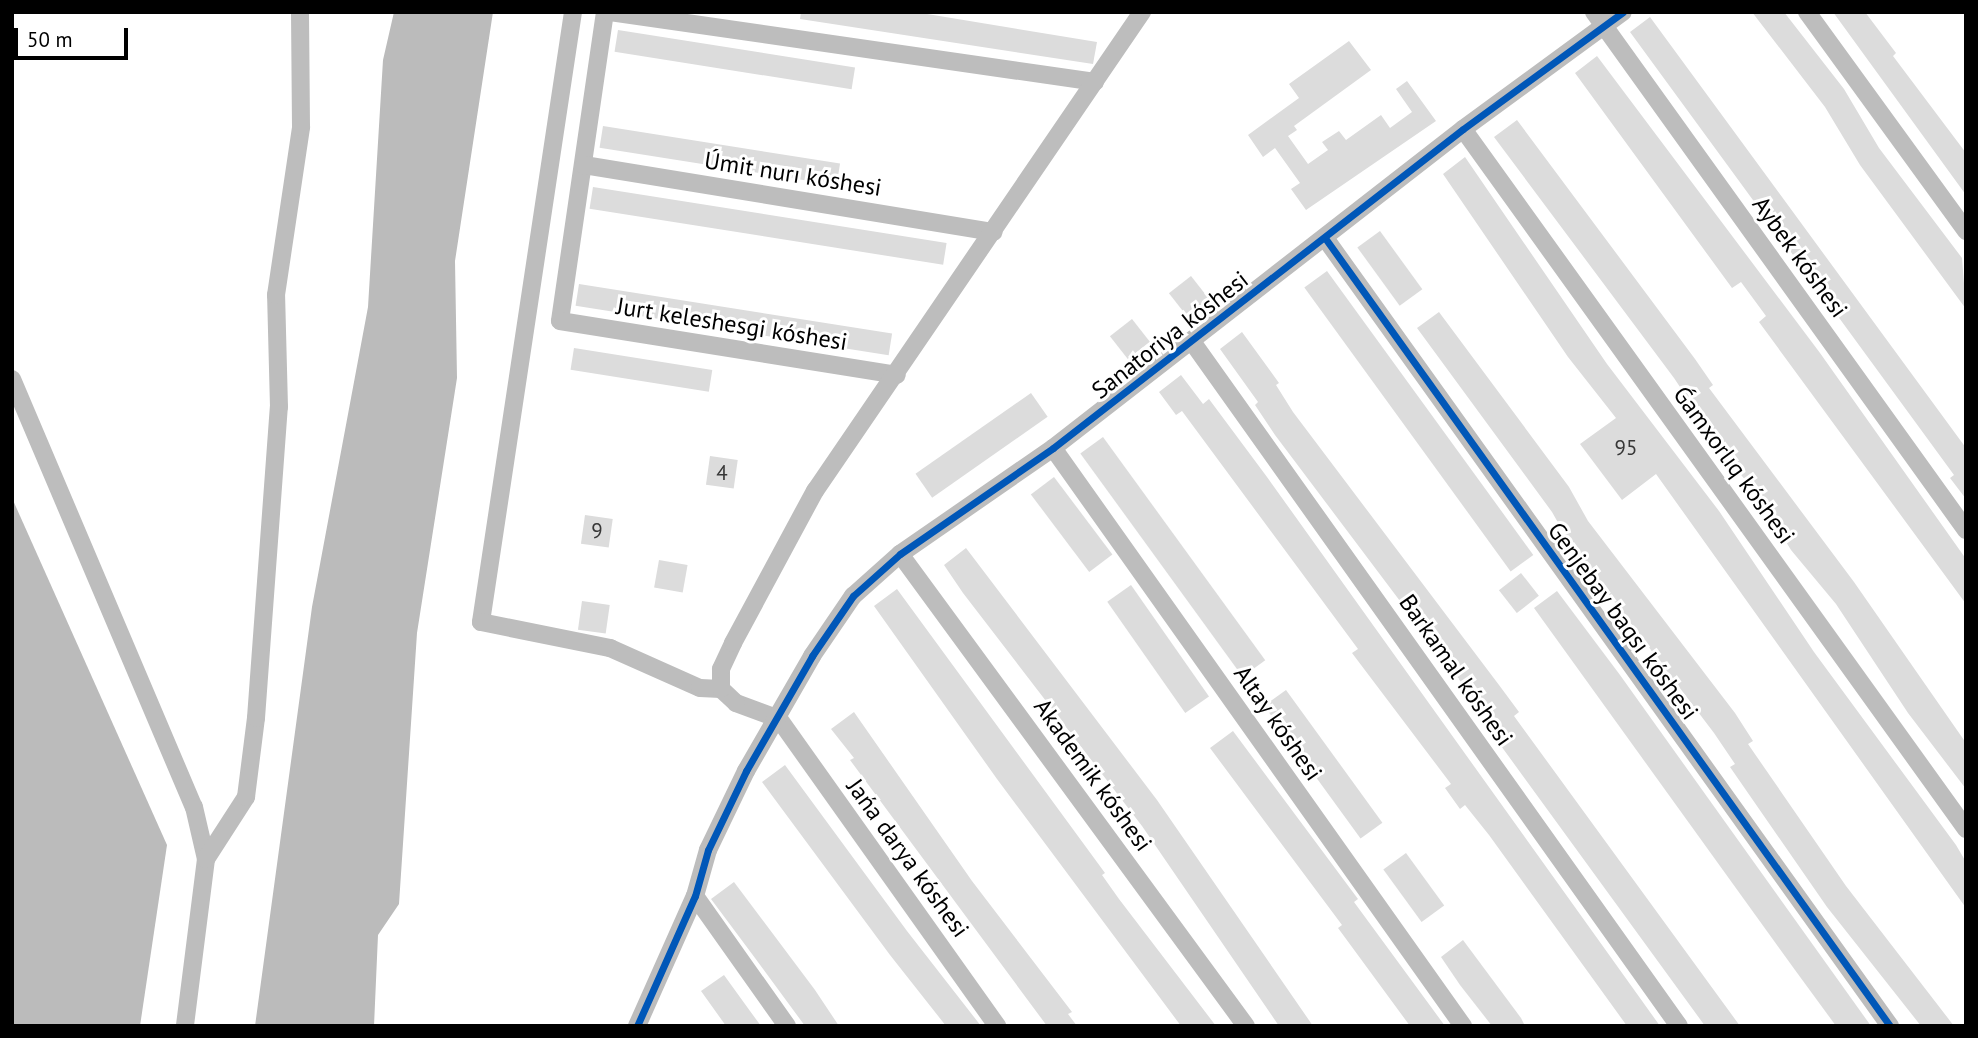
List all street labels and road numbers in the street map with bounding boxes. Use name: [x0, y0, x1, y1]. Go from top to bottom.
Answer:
street label: Úmit nurı kóshesi: [702, 146, 884, 202]
street label: Aybek kóshesi: [1746, 191, 1854, 323]
street label: Sanatoriya kóshesi: [1086, 265, 1254, 405]
street label: Jurt keleshesgi kóshesi: [615, 292, 849, 356]
street label: Ǵamxorlıq kóshesi: [1667, 381, 1801, 549]
street label: Genjebay baqsı kóshesi: [1541, 516, 1705, 726]
street label: Barkamal kóshesi: [1393, 589, 1519, 751]
street label: Altay kóshesi: [1228, 660, 1328, 786]
street label: Akademik kóshesi: [1028, 693, 1158, 857]
street label: Jańa darya kóshesi: [841, 773, 975, 943]

